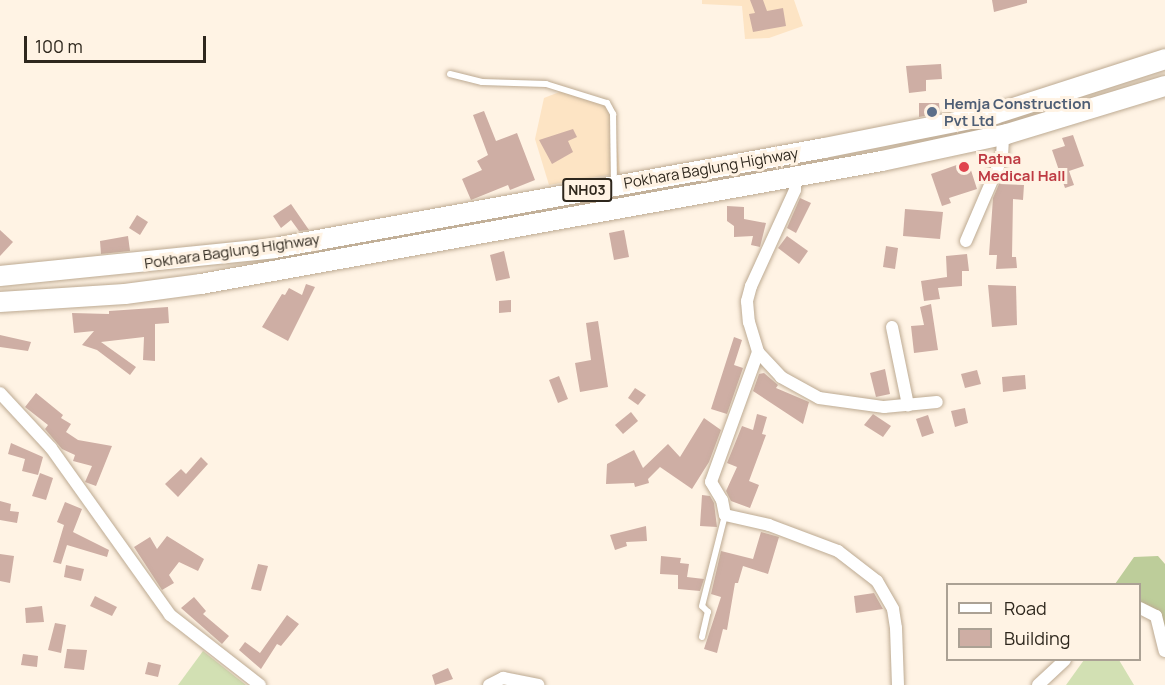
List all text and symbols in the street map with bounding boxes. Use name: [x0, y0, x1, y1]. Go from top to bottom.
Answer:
scale bar: [27, 24, 208, 62]
text: 100 m: [35, 34, 83, 58]
place label: Hemja Construction Pvt Ltd: [944, 94, 1091, 129]
marker: Hemja Construction Pvt Ltd: [925, 105, 939, 119]
street label: Pokhara Baglung Highway: [622, 144, 800, 192]
place label: Ratna Medical Hall: [978, 149, 1066, 184]
marker: Ratna Medical Hall: [955, 158, 973, 176]
road number: NH03: [562, 179, 612, 201]
street label: Pokhara Baglung Highway: [143, 230, 321, 272]
legend: [946, 583, 1141, 661]
text: Road: [1004, 596, 1047, 620]
text: Building: [1004, 626, 1070, 650]

